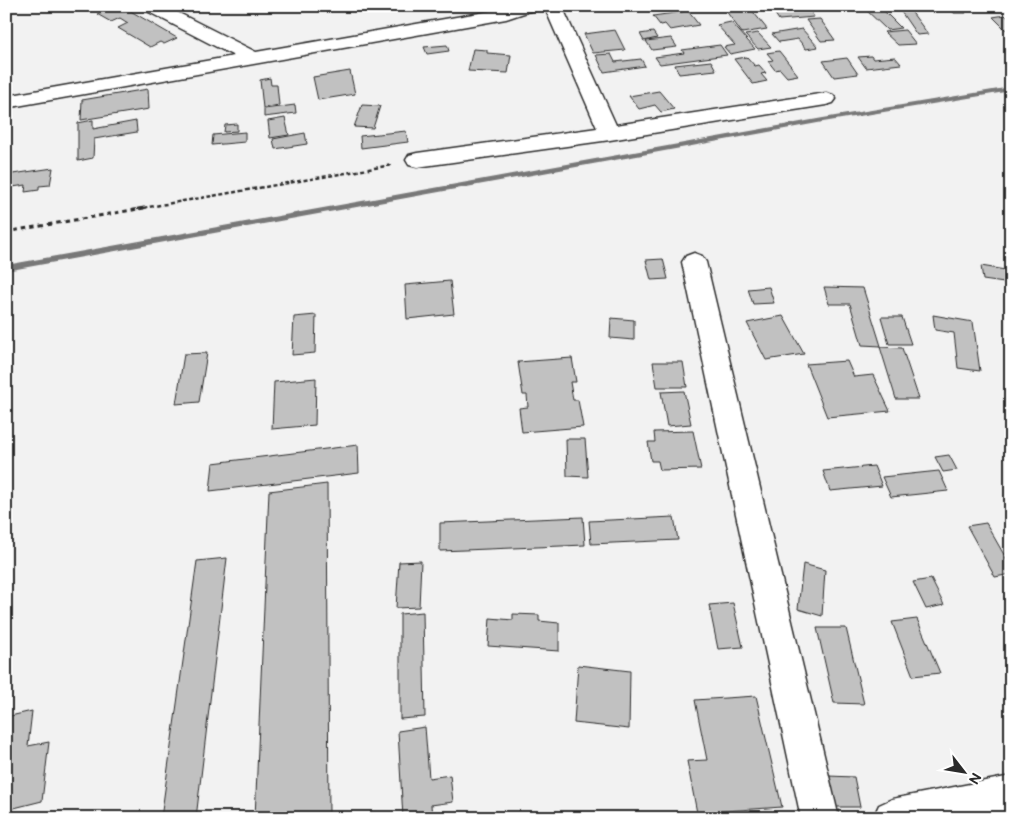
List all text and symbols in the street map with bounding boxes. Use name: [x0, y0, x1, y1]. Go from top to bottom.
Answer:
north arrow: [940, 746, 990, 796]
text: N: [965, 770, 985, 787]

